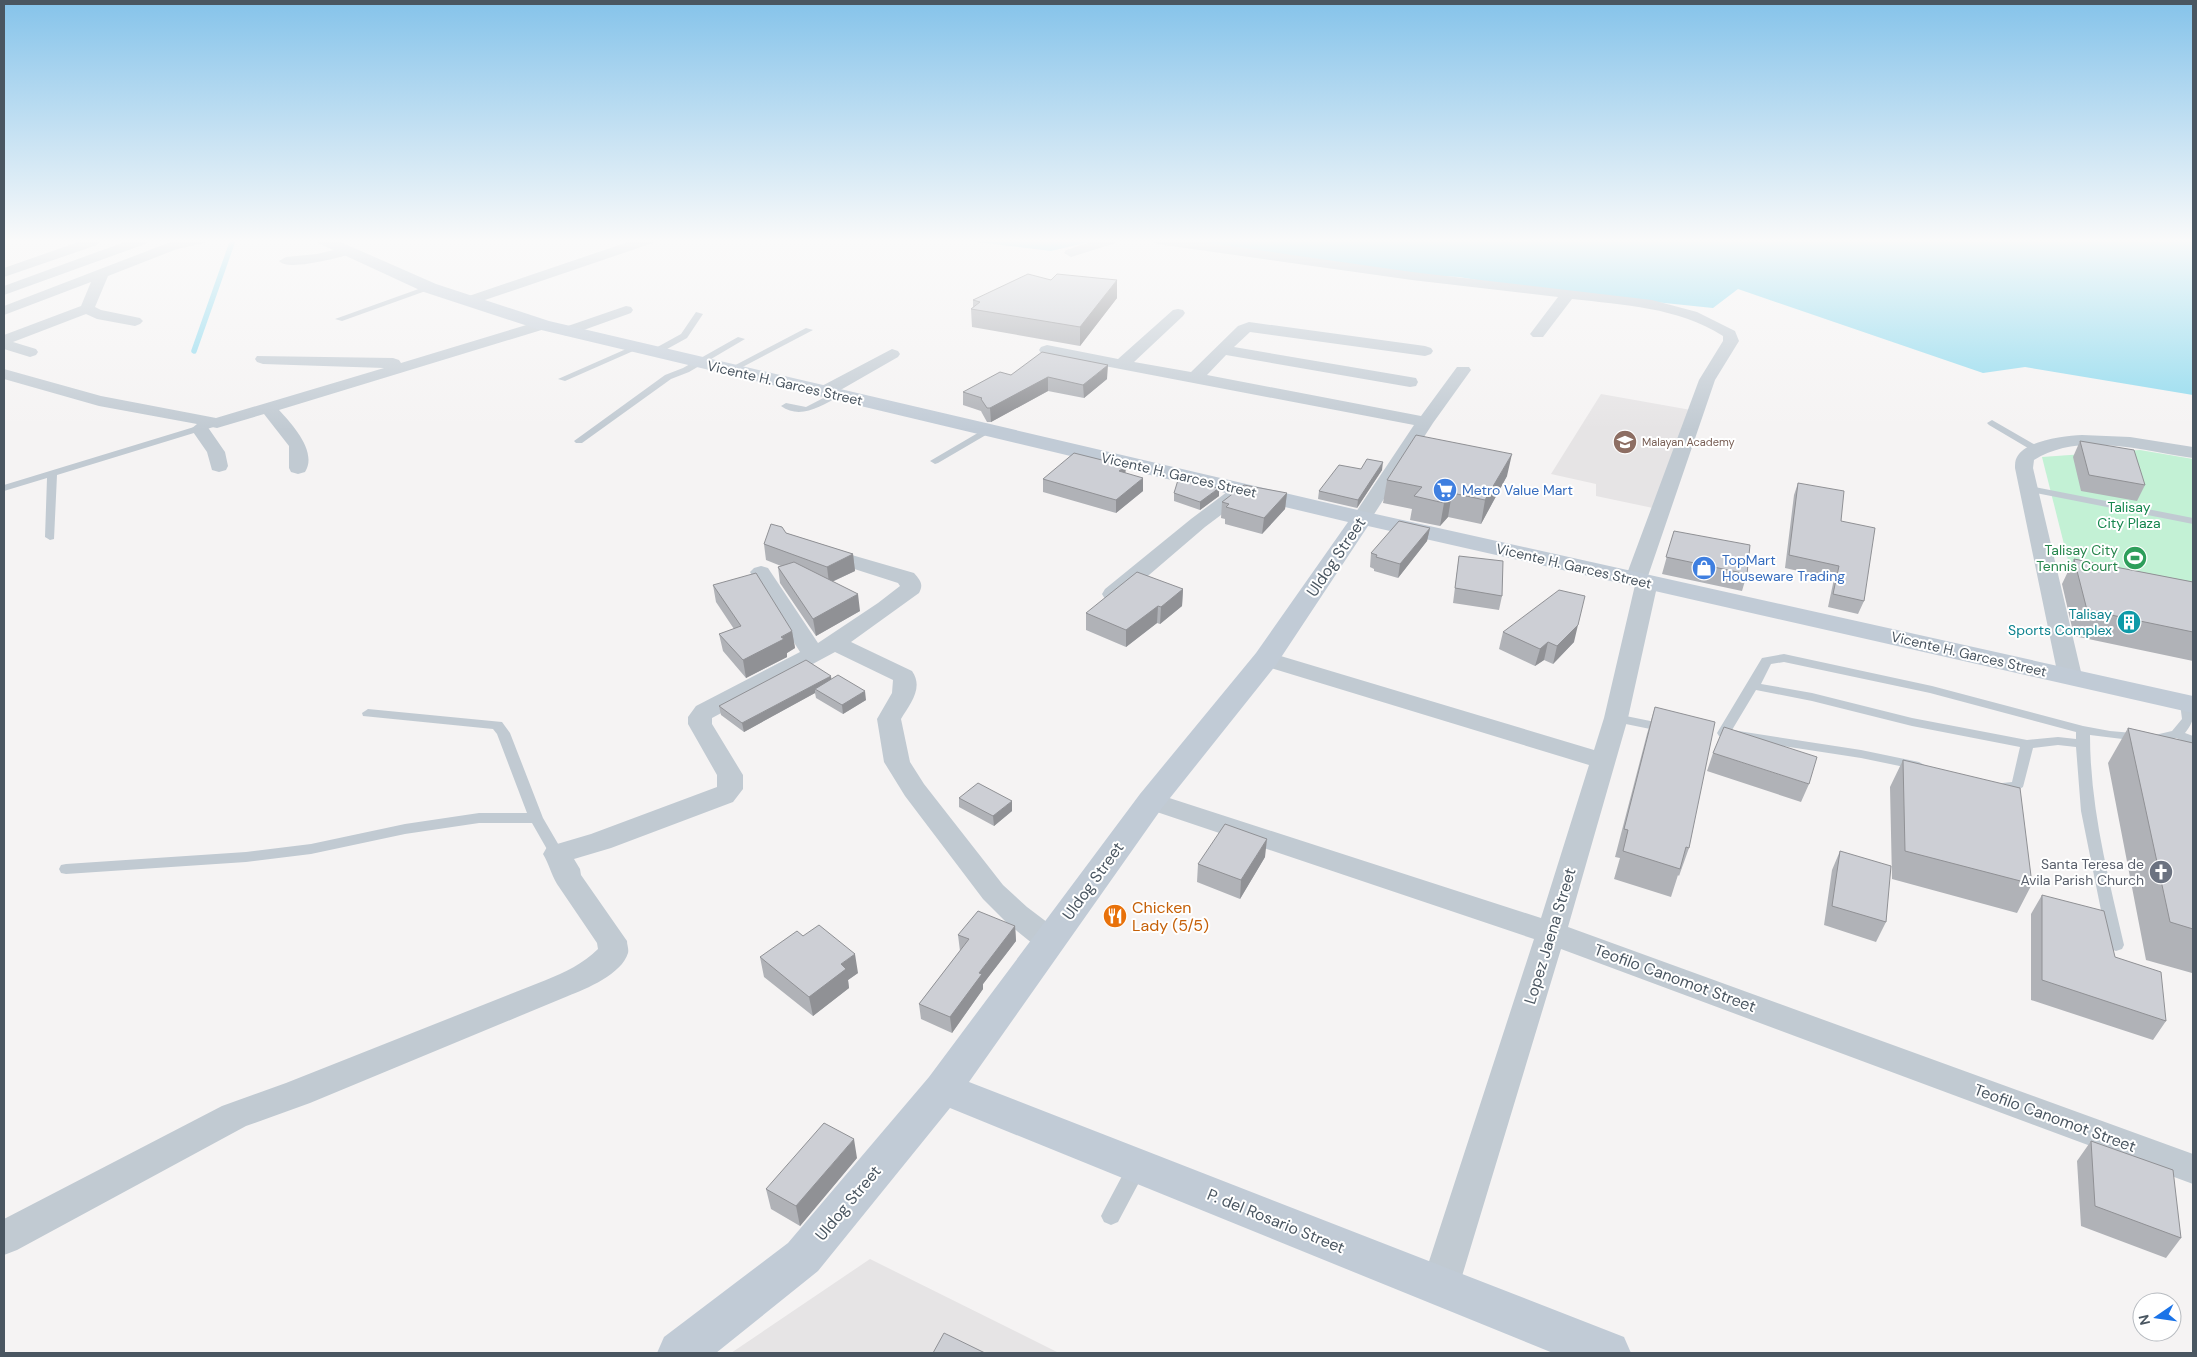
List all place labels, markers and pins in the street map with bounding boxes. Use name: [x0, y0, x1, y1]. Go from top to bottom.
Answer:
school or university icon: Malayan Academy: [1612, 429, 1638, 455]
place label: Malayan Academy: [1642, 435, 1735, 449]
supermarket icon: Metro Value Mart: [1432, 477, 1458, 503]
place label: Metro Value Mart: [1462, 481, 1573, 499]
place label: Talisay City Tennis Court: [2036, 541, 2118, 575]
sports icon: Talisay City Tennis Court: [2122, 545, 2148, 571]
place label: TopMart Houseware Trading: [1722, 551, 1845, 585]
shop icon: TopMart Houseware Trading: [1691, 555, 1717, 581]
place label: Talisay Sports Complex: [2008, 605, 2112, 639]
building icon: Talisay Sports Complex: [2116, 609, 2142, 635]
place label: Santa Teresa de Avila Parish Church: [2020, 855, 2144, 889]
church icon: Santa Teresa de Avila Parish Church: [2148, 859, 2174, 885]
place label: Chicken Lady (5/5): [1132, 897, 1209, 936]
restaurant icon: Chicken Lady (5/5): [1102, 903, 1128, 929]

